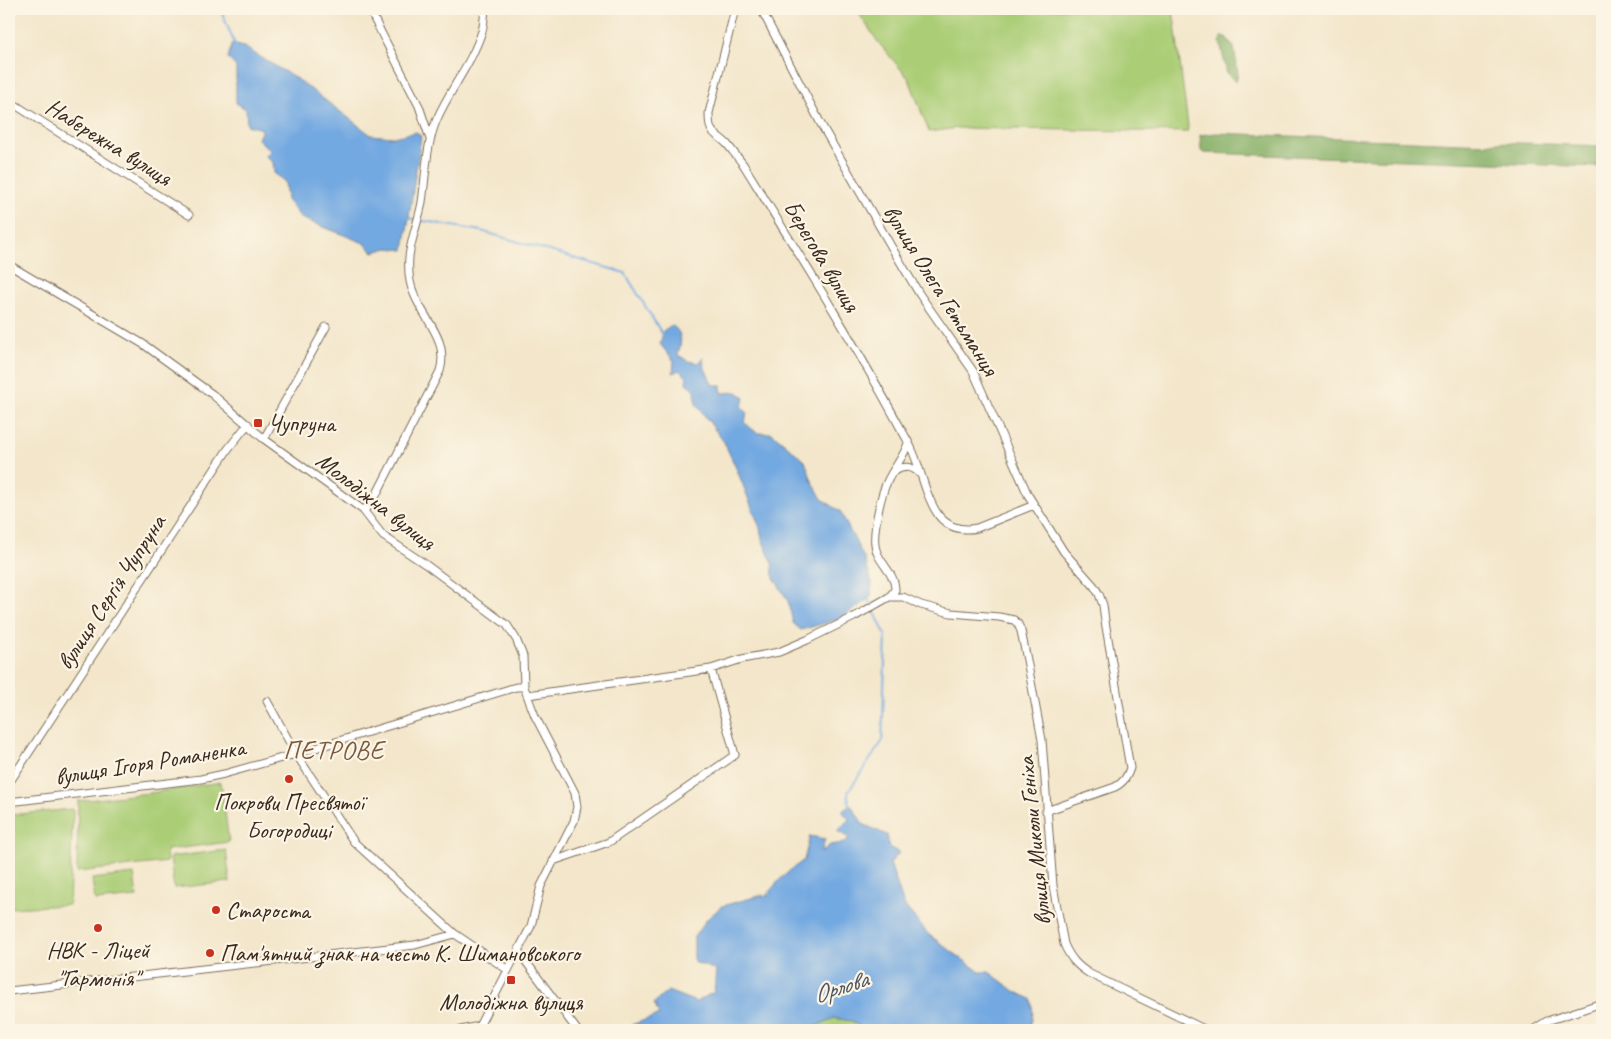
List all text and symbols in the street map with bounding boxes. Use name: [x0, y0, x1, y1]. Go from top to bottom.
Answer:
street label: Набережна вулиця: [40, 91, 179, 193]
street label: Берегова вулиця: [777, 195, 868, 318]
street label: вулиця Олега Гетьманця: [876, 199, 1006, 382]
place label: Чупруна: [268, 408, 337, 438]
marker: Чупруна: [252, 417, 264, 429]
street label: Молодіжна вулиця: [310, 445, 443, 558]
street label: вулиця Сергія Чупруна: [50, 508, 173, 675]
street label: вулиця Ігоря Романенка: [53, 732, 249, 792]
district label: ПЕТРОВЕ: [283, 734, 386, 767]
street label: вулиця Миколи Геніха: [1010, 754, 1058, 927]
marker: Покрови Пресвятої Богородиці: [283, 773, 295, 785]
place label: Покрови Пресвятої Богородиці: [214, 787, 369, 845]
place label: Староста: [226, 895, 312, 925]
marker: Староста: [210, 904, 222, 916]
marker: НВК - Ліцей "Гармонія": [92, 922, 104, 934]
place label: НВК - Ліцей "Гармонія": [47, 935, 151, 993]
place label: Пам'ятний знак на честь К. Шимановського: [220, 938, 582, 969]
marker: Пам'ятний знак на честь К. Шимановського: [204, 947, 216, 959]
water label: Орлова: [809, 963, 874, 1011]
marker: Молодіжна вулиця: [505, 974, 517, 986]
place label: Молодіжна вулиця: [439, 987, 584, 1017]

